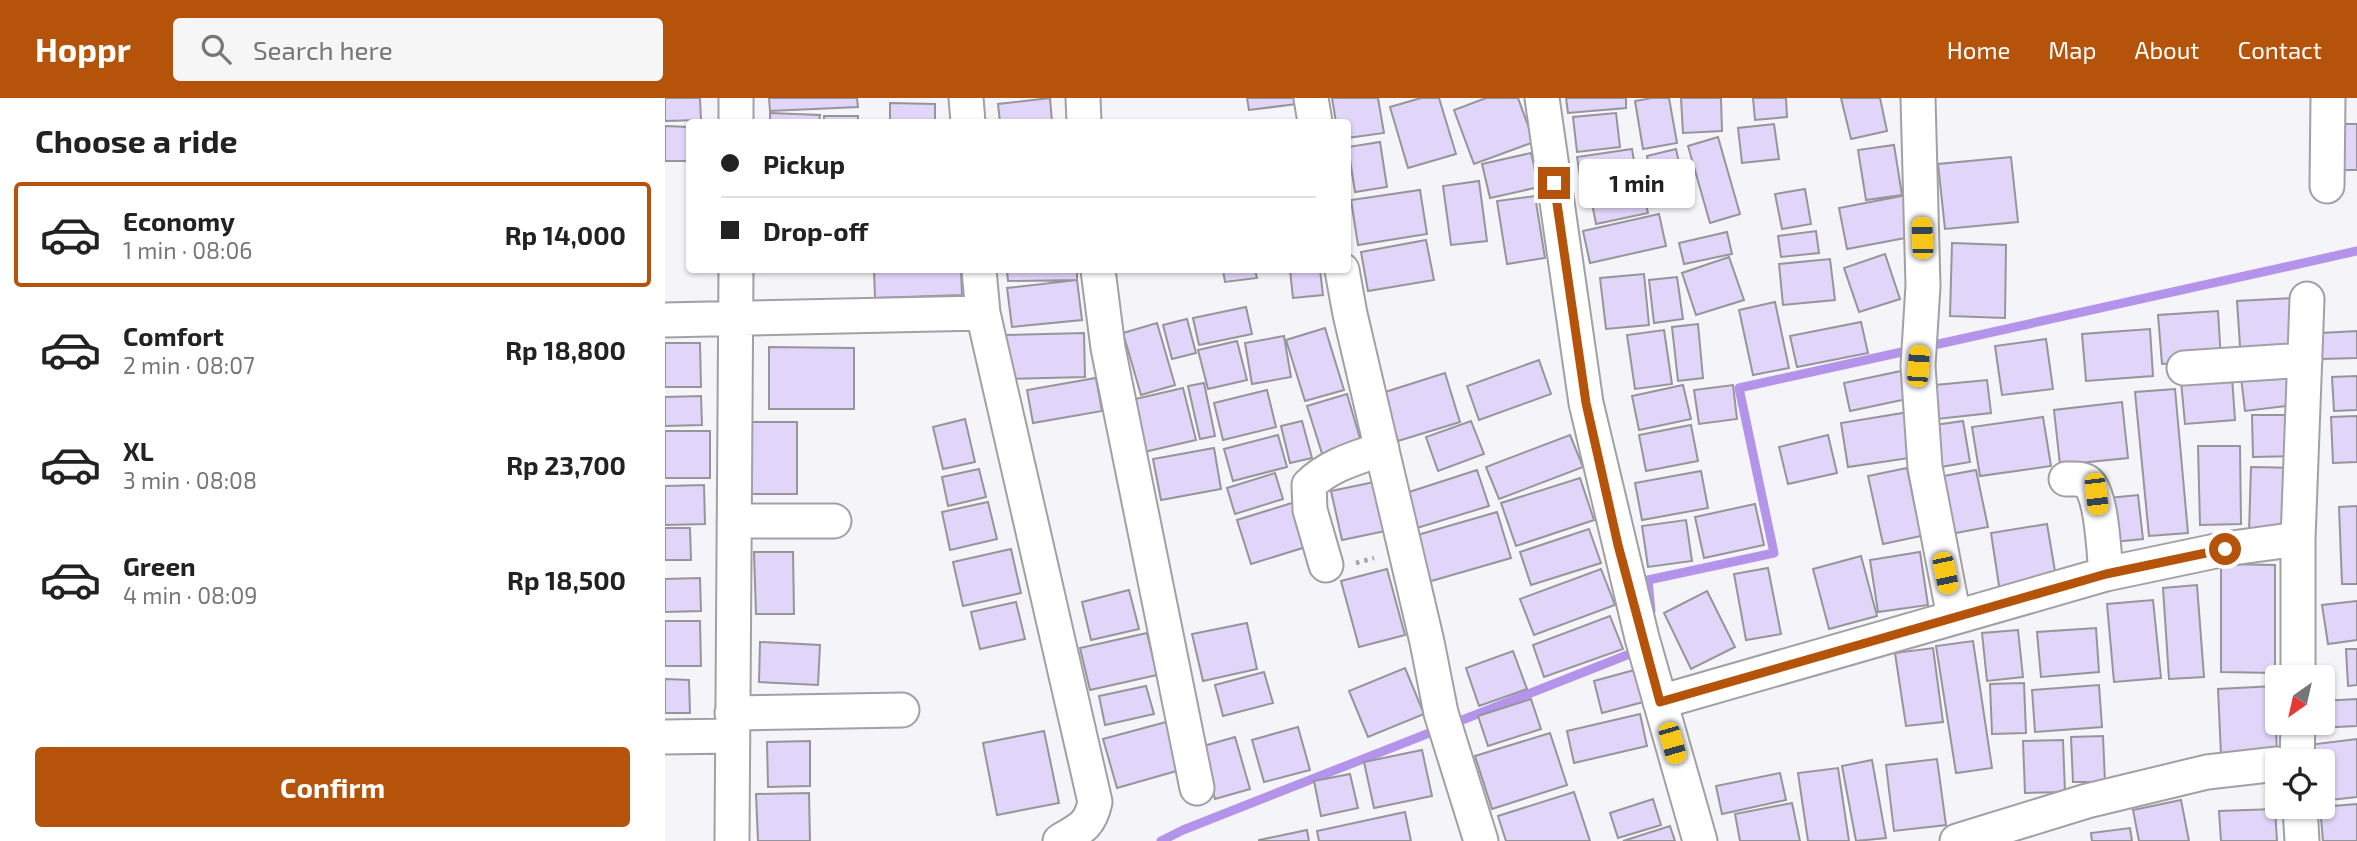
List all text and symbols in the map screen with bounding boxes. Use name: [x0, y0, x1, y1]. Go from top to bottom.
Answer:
search box: [173, 18, 663, 81]
text: Hoppr: [35, 29, 131, 69]
icon: search: [197, 30, 235, 68]
text: Search here: [253, 34, 393, 65]
text: Home: [1947, 35, 2010, 64]
text: Map: [2048, 35, 2096, 64]
text: About: [2134, 35, 2200, 64]
text: Contact: [2238, 35, 2322, 64]
text: Choose a ride: [35, 121, 238, 159]
text: Pickup: [763, 148, 845, 179]
callout: 1 min: [1579, 158, 1694, 208]
route end: [1538, 167, 1570, 199]
text: 1 min: [1609, 169, 1665, 197]
icon: car: [39, 203, 102, 266]
text: Economy: [123, 205, 235, 236]
text: Drop-off: [763, 215, 868, 246]
car: [1911, 217, 1934, 259]
text: Rp 14,000: [505, 219, 626, 250]
text: 1 min · 08:06: [123, 236, 252, 264]
icon: car: [39, 318, 102, 381]
text: Comfort: [123, 320, 224, 351]
text: Rp 18,800: [505, 334, 626, 365]
car: [1907, 344, 1930, 388]
text: 2 min · 08:07: [123, 351, 255, 379]
icon: car: [39, 433, 102, 496]
text: XL: [123, 435, 154, 466]
text: Rp 23,700: [506, 449, 626, 480]
text: 3 min · 08:08: [123, 466, 257, 494]
car: [2084, 472, 2109, 516]
route start: [2209, 533, 2241, 565]
icon: car: [39, 548, 102, 611]
text: Green: [123, 550, 196, 581]
car: [1931, 550, 1960, 596]
text: Rp 18,500: [507, 564, 626, 595]
text: 4 min · 08:09: [123, 581, 257, 609]
north arrow: [2265, 665, 2335, 735]
map controls: [2265, 665, 2335, 819]
car: [1657, 720, 1688, 766]
button: Confirm: [35, 747, 630, 827]
button: locate: [2265, 749, 2335, 819]

